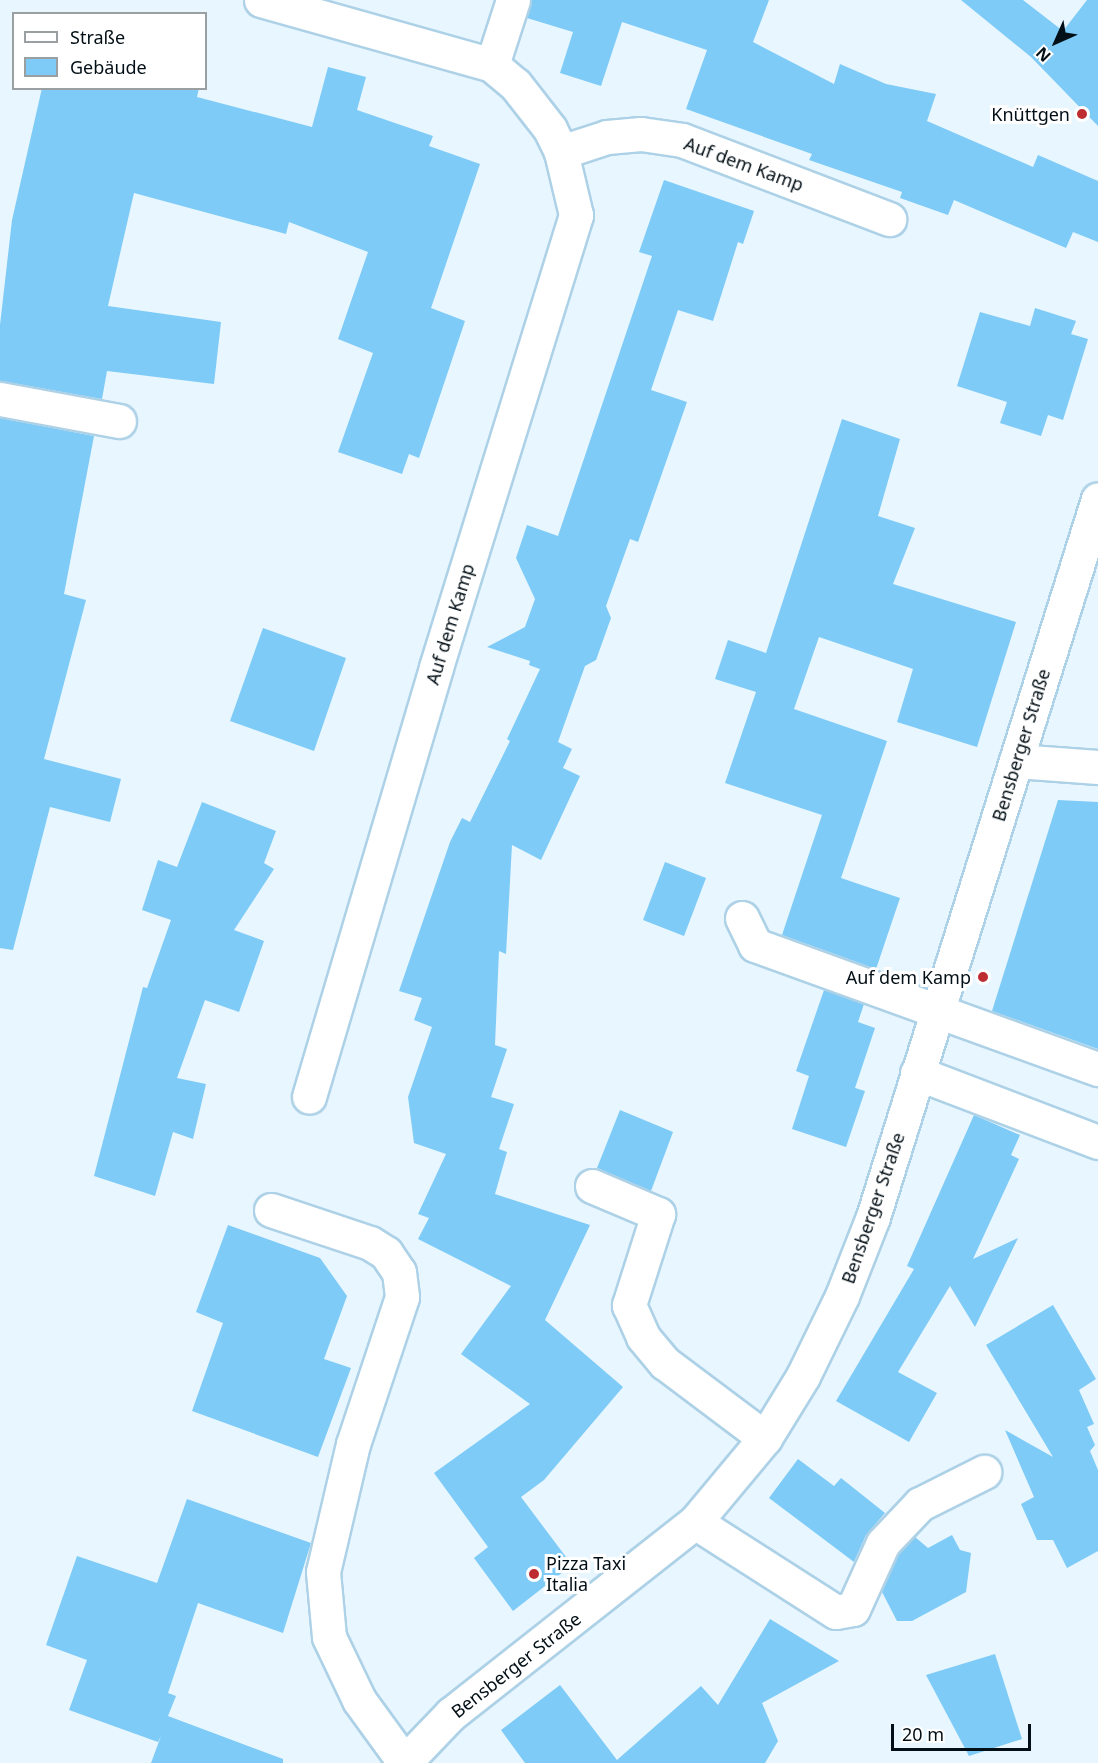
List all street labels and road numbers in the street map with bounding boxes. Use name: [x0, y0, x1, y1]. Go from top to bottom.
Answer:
street label: Auf dem Kamp: [681, 132, 807, 196]
street label: Auf dem Kamp: [421, 561, 479, 687]
street label: Bensberger Straße: [988, 666, 1054, 824]
street label: Bensberger Straße: [837, 1130, 909, 1286]
street label: Bensberger Straße: [447, 1608, 585, 1722]

